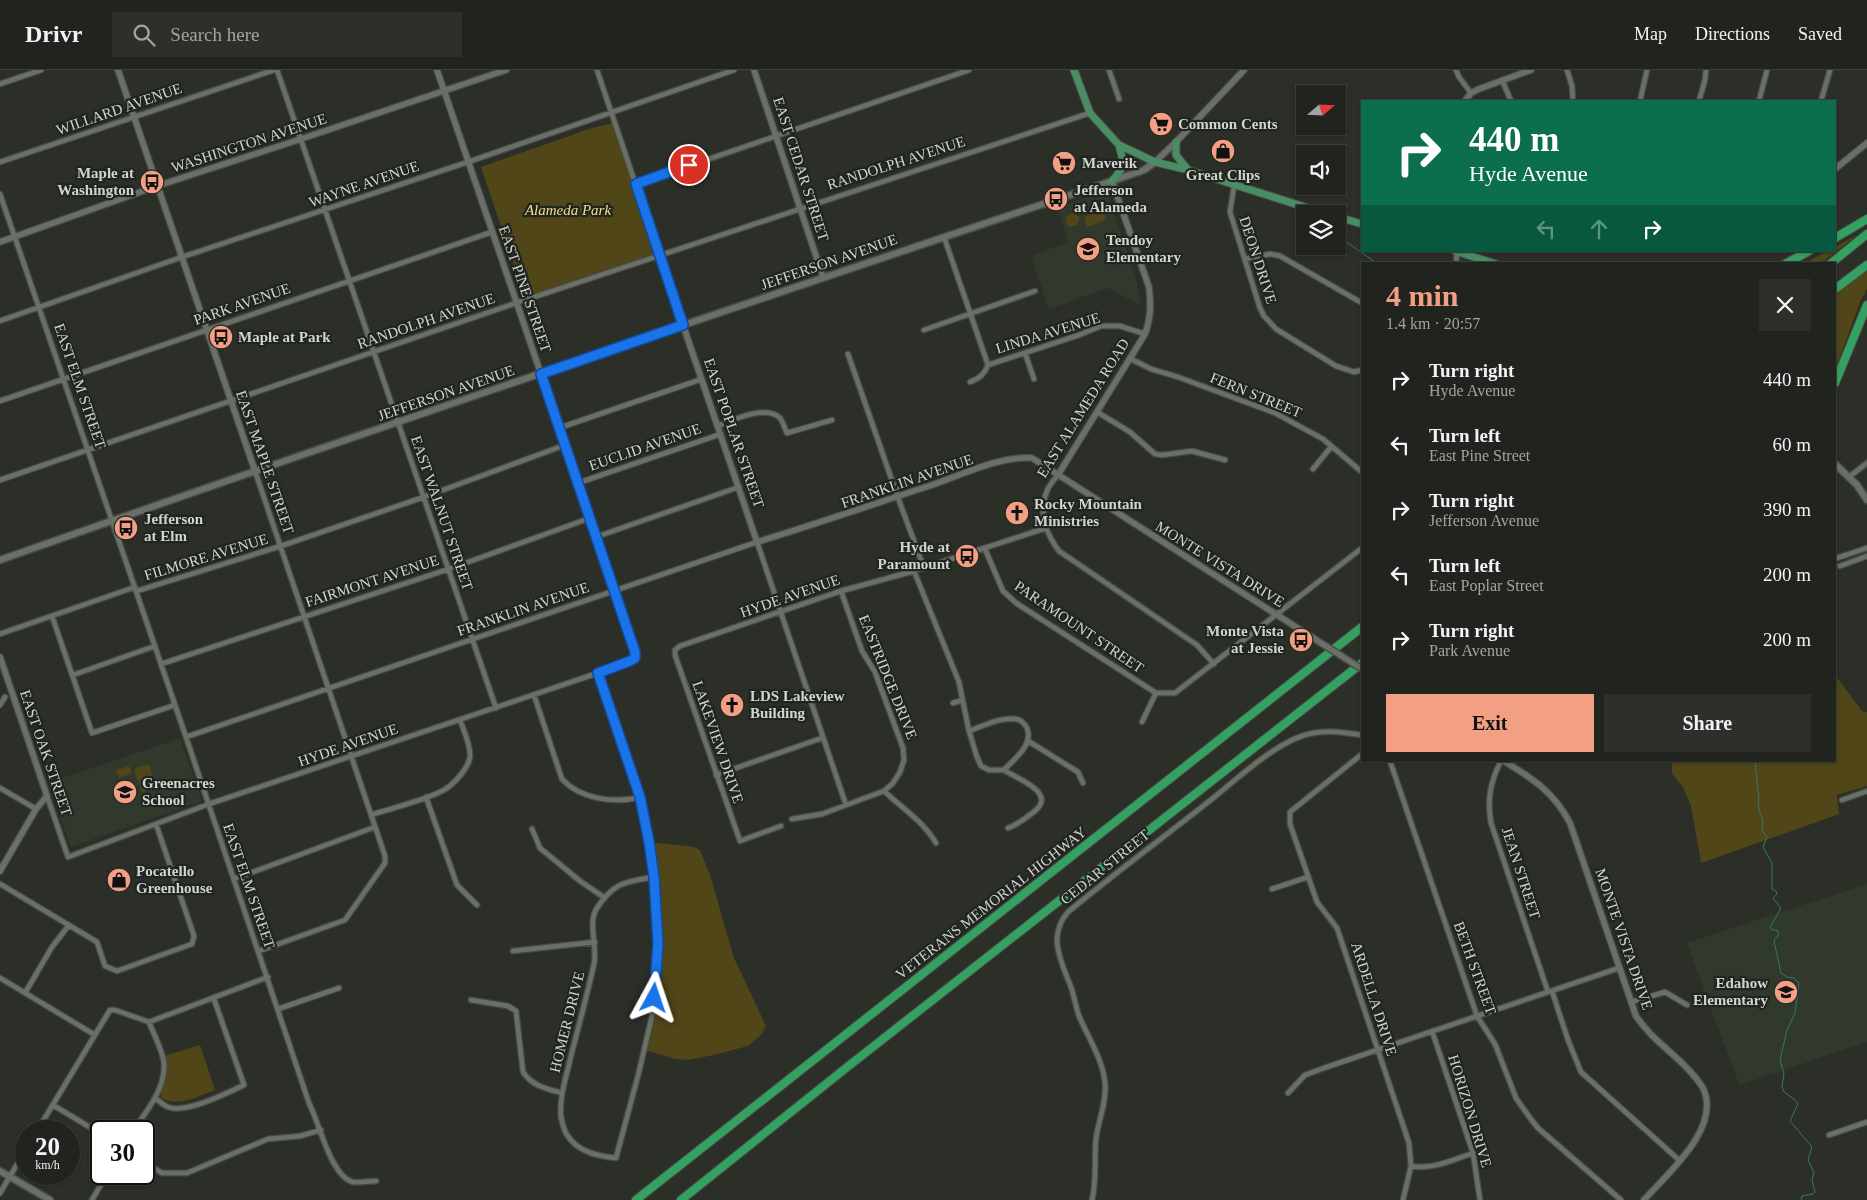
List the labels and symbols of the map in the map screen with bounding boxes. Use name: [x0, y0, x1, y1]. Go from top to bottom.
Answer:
street label: WILLARD AVENUE: [54, 80, 184, 138]
north arrow: [1296, 85, 1346, 135]
street label: EAST CEDAR STREET: [770, 95, 832, 243]
street label: WASHINGTON AVENUE: [169, 110, 329, 176]
supermarket icon: Common Cents: [1148, 111, 1174, 137]
place label: Common Cents: [1178, 116, 1278, 132]
street label: RANDOLPH AVENUE: [825, 133, 967, 193]
shop icon: Great Clips: [1210, 138, 1236, 164]
pin: [668, 144, 710, 186]
supermarket icon: Maverik: [1051, 150, 1077, 176]
place label: Maverik: [1082, 155, 1138, 171]
street label: WAYNE AVENUE: [307, 158, 421, 210]
place label: Maple at Washington: [57, 165, 135, 198]
place label: Great Clips: [1186, 167, 1260, 183]
bus stop icon: Maple at Washington: [139, 169, 165, 195]
place label: Jefferson at Alameda: [1074, 182, 1147, 215]
bus stop icon: Jefferson at Alameda: [1043, 186, 1069, 212]
park label: Alameda Park: [524, 202, 611, 218]
street label: DEON DRIVE: [1236, 214, 1280, 306]
street label: EAST PINE STREET: [496, 223, 554, 355]
street label: JEFFERSON AVENUE: [759, 231, 899, 293]
place label: Tendoy Elementary: [1106, 232, 1181, 265]
school or university icon: Tendoy Elementary: [1075, 236, 1101, 262]
street label: PARK AVENUE: [192, 280, 292, 328]
street label: RANDOLPH AVENUE: [355, 290, 497, 352]
street label: LINDA AVENUE: [994, 309, 1102, 357]
street label: EAST ELM STREET: [51, 321, 109, 451]
bus stop icon: Maple at Park: [208, 324, 234, 350]
place label: Maple at Park: [238, 329, 331, 345]
street label: EAST ALAMEDA ROAD: [1034, 336, 1132, 480]
street label: EAST POPLAR STREET: [701, 356, 767, 510]
street label: JEFFERSON AVENUE: [376, 362, 516, 424]
street label: FERN STREET: [1208, 369, 1304, 421]
street label: EAST MAPLE STREET: [233, 388, 297, 536]
street label: EUCLID AVENUE: [587, 420, 703, 474]
street label: EAST WALNUT STREET: [408, 434, 476, 592]
street label: FRANKLIN AVENUE: [839, 451, 975, 511]
place label: Rocky Mountain Ministries: [1034, 496, 1143, 529]
church icon: Rocky Mountain Ministries: [1004, 500, 1030, 526]
place label: Jefferson at Elm: [144, 511, 204, 544]
bus stop icon: Jefferson at Elm: [113, 515, 139, 541]
street label: MONTE VISTA DRIVE: [1153, 518, 1287, 610]
street label: FILMORE AVENUE: [142, 531, 270, 583]
place label: Hyde at Paramount: [878, 539, 950, 572]
bus stop icon: Hyde at Paramount: [954, 543, 980, 569]
street label: FAIRMONT AVENUE: [303, 552, 441, 610]
street label: HYDE AVENUE: [738, 571, 842, 621]
street label: PARAMOUNT STREET: [1011, 578, 1147, 676]
street label: FRANKLIN AVENUE: [455, 579, 591, 639]
street label: EASTRIDGE DRIVE: [856, 612, 920, 742]
place label: Monte Vista at Jessie: [1206, 623, 1284, 656]
bus stop icon: Monte Vista at Jessie: [1288, 627, 1314, 653]
street label: LAKEVIEW DRIVE: [690, 679, 746, 805]
street label: EAST OAK STREET: [17, 688, 75, 818]
place label: LDS Lakeview Building: [750, 688, 845, 721]
church icon: LDS Lakeview Building: [719, 692, 745, 718]
street label: HYDE AVENUE: [296, 720, 400, 770]
place label: Greenacres School: [142, 775, 215, 808]
school or university icon: Greenacres School: [112, 779, 138, 805]
street label: EAST ELM STREET: [220, 821, 278, 951]
street label: VETERANS MEMORIAL HIGHWAY: [893, 824, 1090, 982]
street label: JEAN STREET: [1499, 825, 1543, 921]
street label: CEDAR STREET: [1057, 826, 1153, 908]
place label: Pocatello Greenhouse: [136, 863, 213, 896]
street label: MONTE VISTA DRIVE: [1592, 866, 1656, 1012]
shop icon: Pocatello Greenhouse: [106, 867, 132, 893]
street label: BETH STREET: [1451, 919, 1499, 1017]
street label: ARDELLA DRIVE: [1348, 940, 1400, 1058]
street label: HOMER DRIVE: [547, 970, 587, 1074]
position arrow: [627, 971, 679, 1023]
place label: Edahow Elementary: [1693, 975, 1768, 1008]
school or university icon: Edahow Elementary: [1773, 979, 1799, 1005]
street label: HORIZON DRIVE: [1445, 1053, 1495, 1169]
speed limit sign: 30: [90, 1120, 155, 1185]

